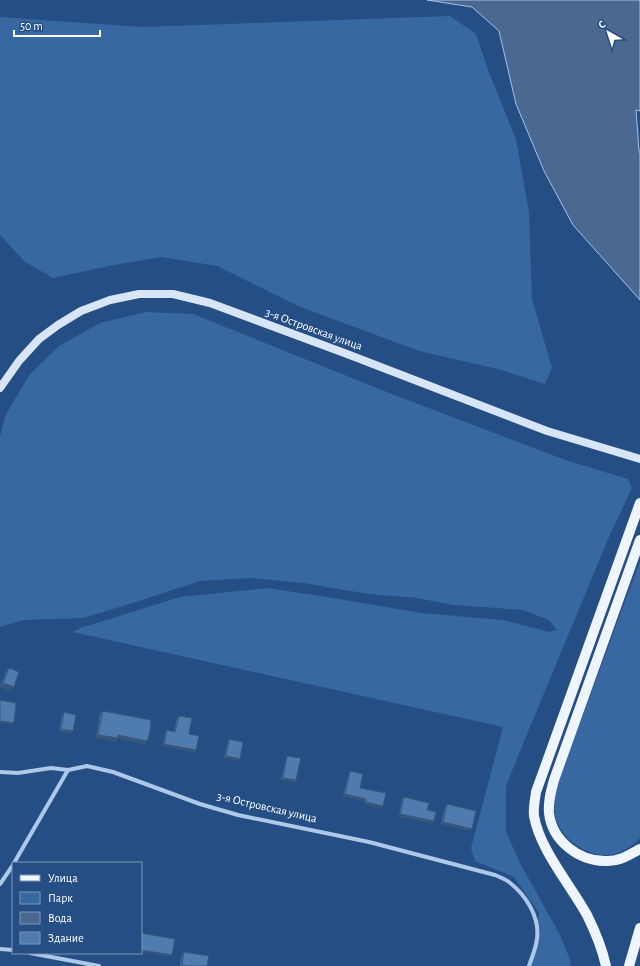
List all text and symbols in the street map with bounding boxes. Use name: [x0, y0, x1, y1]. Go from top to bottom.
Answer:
scale bar: [14, 12, 100, 38]
north arrow: [588, 12, 628, 52]
text: С: [596, 18, 608, 31]
text: 50 m: [20, 20, 43, 32]
street label: 3-я Островская улица: [264, 306, 365, 353]
street label: 3-я Островская улица: [216, 790, 319, 825]
legend: [12, 862, 142, 954]
text: Улица: [48, 872, 78, 884]
text: Парк: [48, 892, 73, 904]
text: Вода: [48, 912, 72, 924]
text: Здание: [48, 932, 84, 944]

